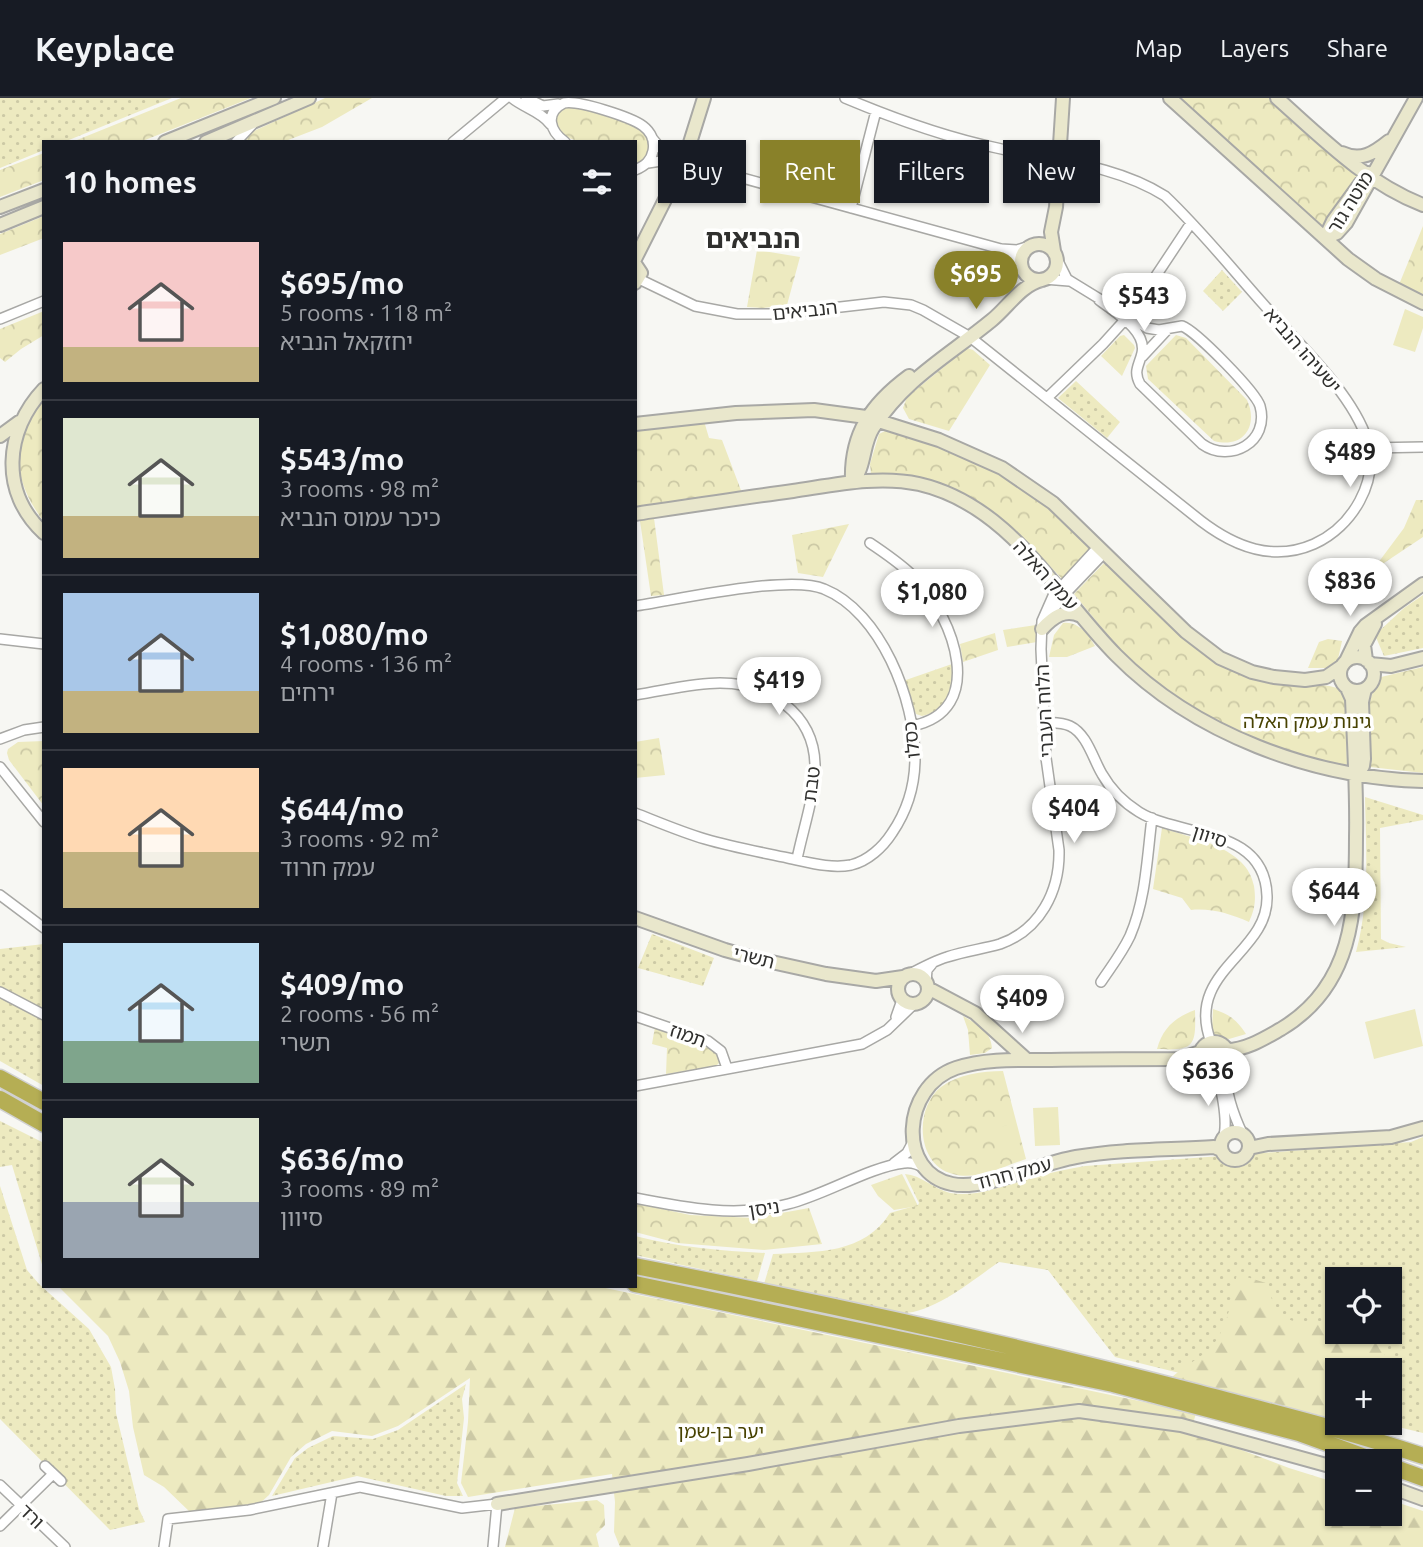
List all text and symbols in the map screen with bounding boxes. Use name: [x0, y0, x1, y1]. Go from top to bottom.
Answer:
text: Keyplace: [35, 30, 175, 67]
text: Map: [1135, 35, 1182, 62]
text: Layers: [1220, 35, 1289, 62]
text: Share: [1327, 35, 1388, 62]
chip: Buy: [658, 140, 746, 203]
chip: Rent: [760, 140, 860, 203]
chip: Filters: [874, 140, 989, 203]
chip: New: [1003, 140, 1100, 203]
icon: filters: [578, 163, 616, 201]
text: 10 homes: [63, 165, 197, 199]
street label: מוטה גור: [1322, 167, 1378, 237]
district label: הנביאים: [706, 224, 800, 253]
pin: $695: [935, 252, 1017, 311]
text: $695: [950, 261, 1002, 286]
text: $695/mo: [280, 266, 404, 300]
icon: home: [119, 270, 203, 354]
pin: $543: [1103, 274, 1185, 333]
text: $543: [1118, 283, 1170, 308]
street label: הנביאים: [771, 296, 839, 324]
text: 5 rooms · 118 m²: [280, 300, 452, 325]
street label: ישעיהו הנביא: [1260, 303, 1346, 397]
text: יחזקאל הנביא: [280, 329, 413, 354]
pin: $489: [1309, 430, 1391, 489]
text: $489: [1324, 439, 1376, 464]
text: $543/mo: [280, 442, 404, 476]
icon: home: [119, 446, 203, 530]
text: 3 rooms · 98 m²: [280, 476, 439, 501]
text: כיכר עמוס הנביא: [280, 505, 441, 530]
street label: עמק האלה: [1009, 536, 1083, 614]
pin: $836: [1309, 559, 1391, 618]
text: $836: [1324, 568, 1376, 593]
pin: $1,080: [875, 570, 989, 629]
text: $1,080: [897, 579, 967, 604]
text: $1,080/mo: [280, 617, 429, 651]
icon: home: [119, 621, 203, 705]
text: 4 rooms · 136 m²: [280, 651, 452, 676]
pin: $419: [738, 658, 820, 717]
street label: הלוח העברי: [1031, 664, 1057, 758]
text: $419: [753, 667, 805, 692]
text: ירחים: [280, 680, 335, 705]
park label: גינות עמק האלה: [1243, 710, 1371, 732]
street label: כסלו: [898, 720, 924, 760]
street label: טבת: [798, 765, 824, 803]
pin: $404: [1033, 786, 1115, 845]
text: $644/mo: [280, 792, 404, 826]
text: $404: [1048, 795, 1100, 820]
icon: home: [119, 796, 203, 880]
street label: סיוון: [1190, 820, 1230, 852]
text: 3 rooms · 92 m²: [280, 826, 439, 851]
text: עמק חרוד: [280, 855, 375, 880]
pin: $644: [1293, 868, 1375, 928]
text: $644: [1308, 878, 1360, 903]
street label: תשרי: [731, 941, 777, 973]
text: $409/mo: [280, 967, 404, 1001]
icon: home: [119, 971, 203, 1055]
pin: $409: [981, 976, 1063, 1035]
text: $409: [996, 985, 1048, 1010]
text: 2 rooms · 56 m²: [280, 1001, 439, 1026]
street label: תמוז: [667, 1018, 709, 1052]
text: תשרי: [280, 1030, 331, 1055]
pin: $636: [1167, 1048, 1249, 1108]
text: $636: [1182, 1058, 1234, 1083]
text: $636/mo: [280, 1142, 404, 1176]
icon: home: [119, 1146, 203, 1230]
street label: עמק חרוד: [972, 1152, 1054, 1194]
text: 3 rooms · 89 m²: [280, 1176, 439, 1201]
street label: ניסן: [747, 1195, 781, 1221]
text: סיוון: [280, 1205, 323, 1230]
map controls: [1325, 1267, 1402, 1526]
button: locate: [1325, 1267, 1402, 1344]
button: +: [1325, 1358, 1402, 1435]
park label: יער בן-שמן: [678, 1420, 764, 1442]
button: −: [1325, 1449, 1402, 1526]
street label: ורד: [15, 1499, 49, 1533]

